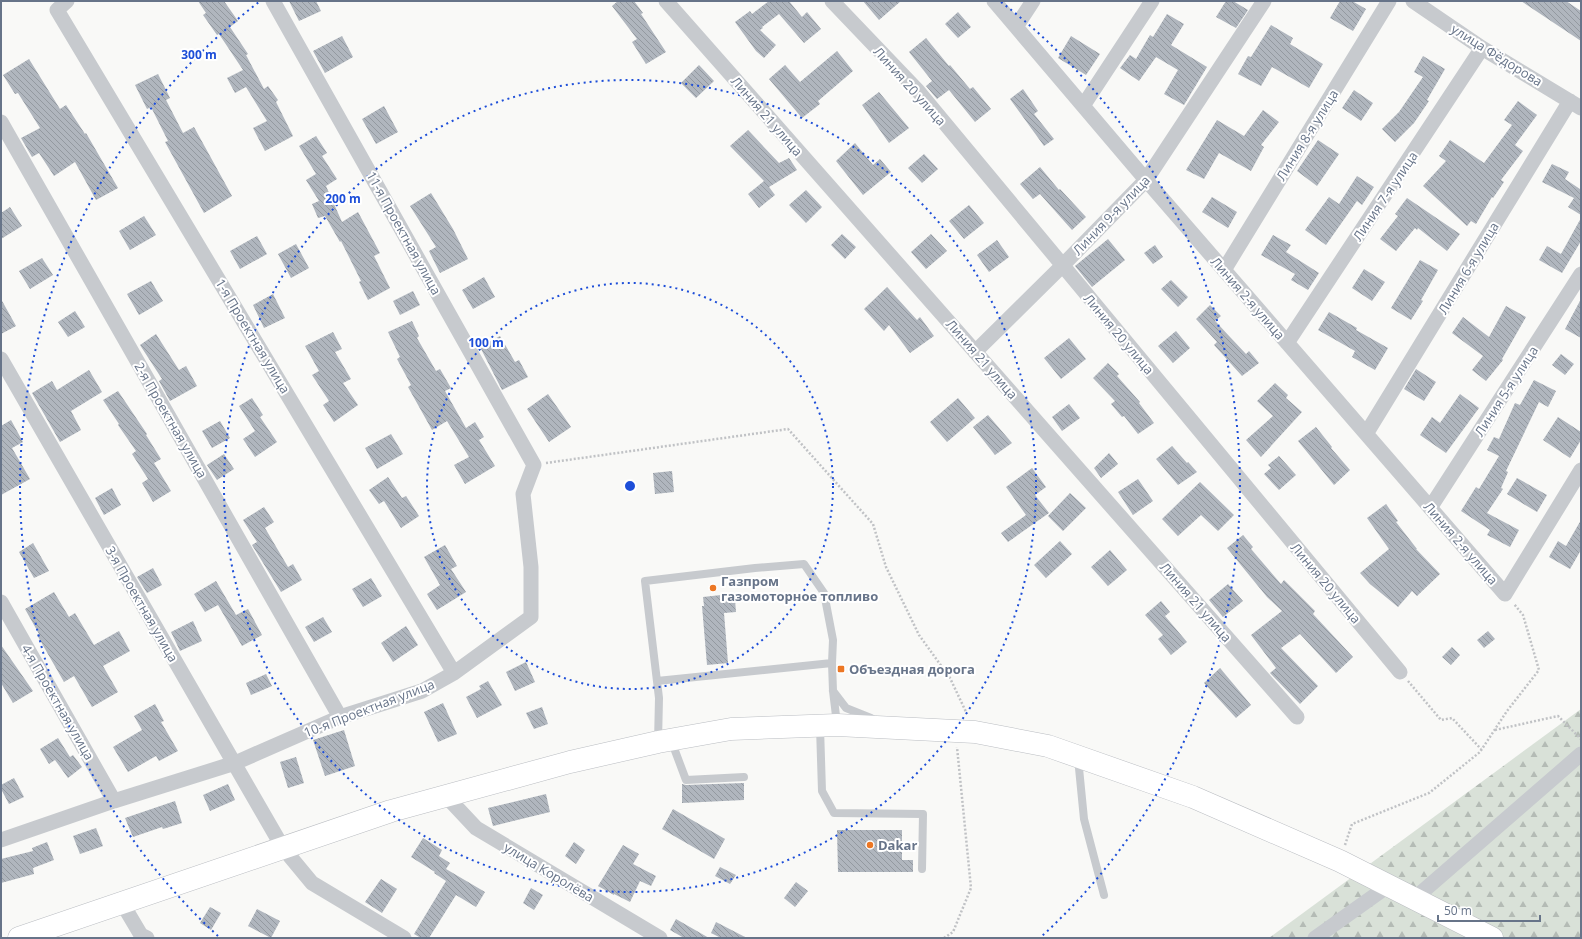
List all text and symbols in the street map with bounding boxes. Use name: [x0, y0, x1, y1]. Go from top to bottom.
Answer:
street label: улица Фёдорова: [1448, 20, 1546, 90]
street label: Линия 20 улица: [870, 43, 950, 129]
text: 300 m: [181, 46, 217, 63]
street label: Линия 21 улица: [727, 72, 807, 160]
street label: Линия 8-я улица: [1272, 86, 1342, 184]
street label: Линия 7-я улица: [1348, 148, 1422, 244]
street label: 11-я Проектная улица: [363, 168, 445, 298]
street label: Линия 9-я улица: [1068, 171, 1154, 259]
text: 200 m: [325, 190, 361, 207]
street label: Линия 6-я улица: [1433, 219, 1503, 317]
street label: Линия 2-я улица: [1207, 253, 1289, 343]
street label: 1-я Проектная улица: [212, 275, 294, 397]
street label: Линия 20 улица: [1080, 290, 1158, 378]
street label: Линия 21 улица: [942, 315, 1022, 403]
text: 100 m: [468, 334, 504, 351]
street label: Линия 5-я улица: [1470, 342, 1542, 440]
street label: 2-я Проектная улица: [130, 359, 212, 481]
centre of rings: [623, 479, 637, 493]
street label: Линия 2-я улица: [1420, 498, 1502, 588]
street label: Линия 20 улица: [1287, 539, 1365, 627]
street label: 3-я Проектная улица: [101, 543, 183, 665]
street label: Линия 21 улица: [1156, 558, 1236, 646]
place label: Газпром газомоторное топливо: [721, 572, 878, 605]
marker: Газпром газомоторное топливо: [708, 583, 718, 593]
street label: 4-я Проектная улица: [17, 641, 99, 763]
place label: Объездная дорога: [849, 660, 975, 678]
marker: Объездная дорога: [836, 664, 846, 674]
street label: 10-я Проектная улица: [301, 675, 437, 741]
place label: Dakar: [878, 836, 917, 854]
street label: улица Королёва: [501, 838, 597, 906]
marker: Dakar: [865, 840, 875, 850]
scale bar: [1438, 897, 1540, 923]
text: 50 m: [1444, 902, 1472, 919]

